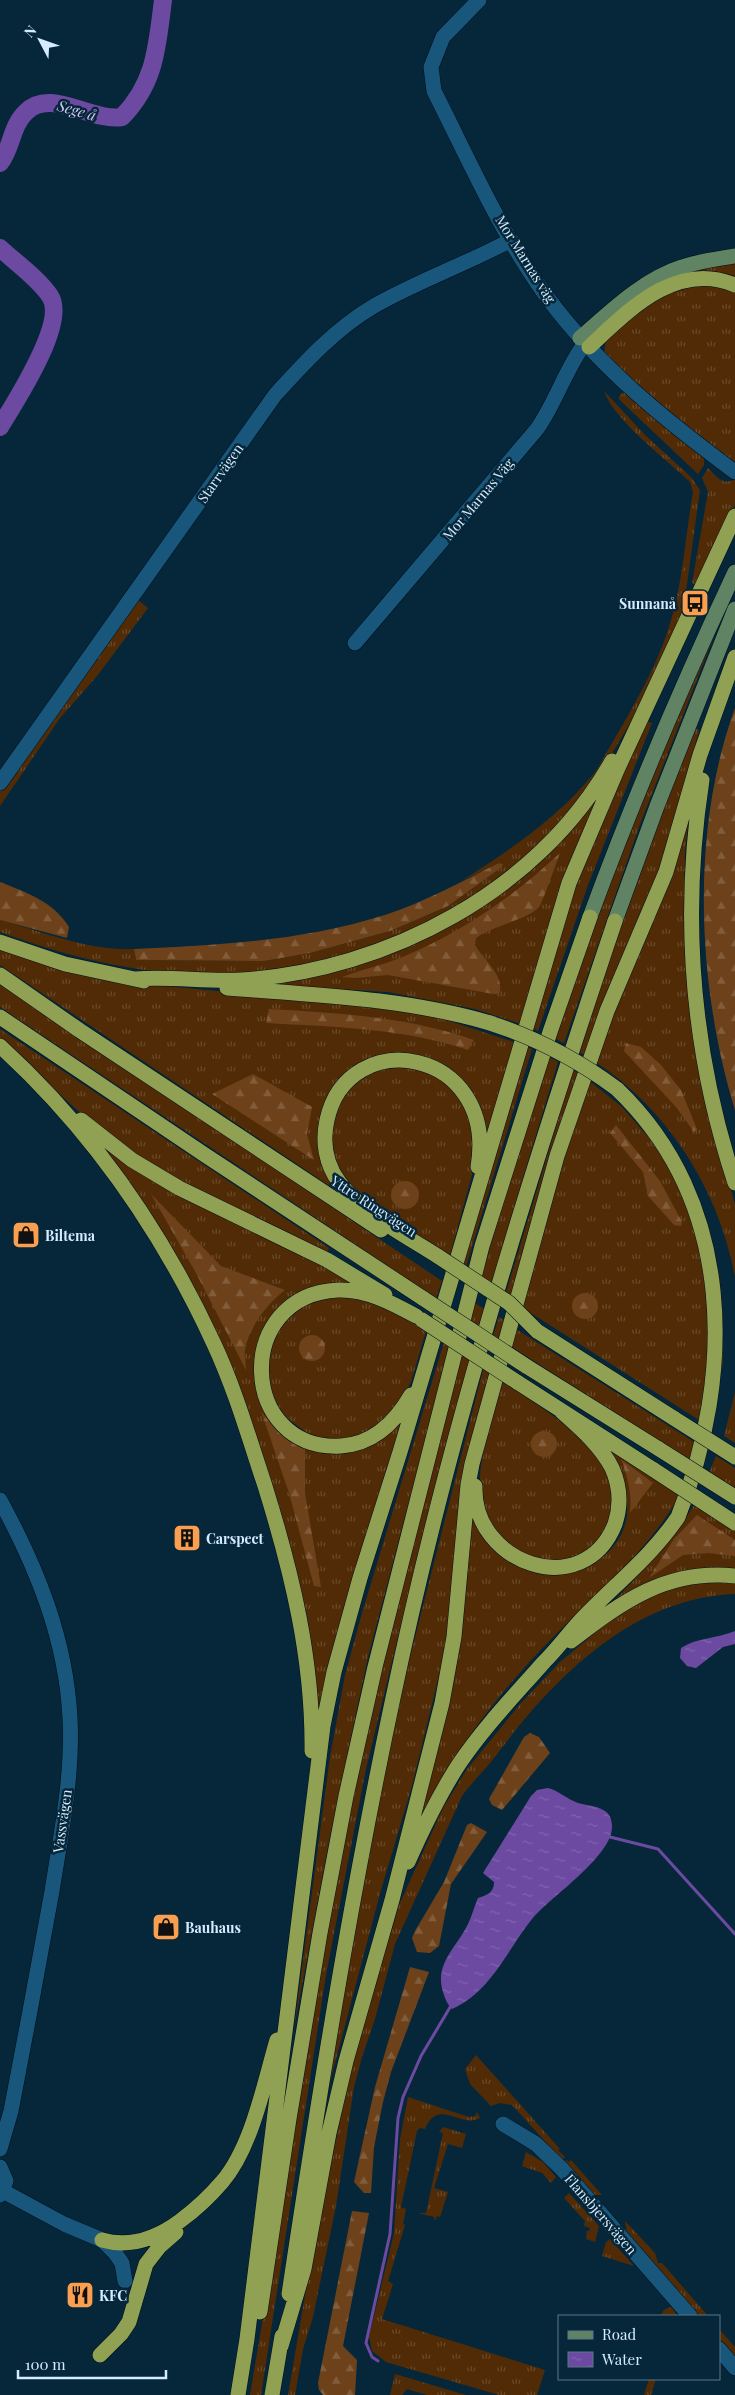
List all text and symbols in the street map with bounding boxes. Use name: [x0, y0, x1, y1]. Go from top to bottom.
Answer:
north arrow: [15, 15, 65, 65]
text: N: [19, 21, 40, 41]
water label: Sege å: [54, 95, 99, 125]
street label: Mor Marnas väg: [491, 211, 561, 307]
street label: Starrvägen: [193, 439, 248, 506]
street label: Mor Marnas Väg: [438, 454, 518, 544]
bus stop icon: Sunnanå: [680, 588, 710, 618]
place label: Sunnanå: [619, 594, 677, 613]
street label: Yttre Ringvägen: [326, 1170, 421, 1241]
shop icon: Biltema: [11, 1220, 41, 1250]
place label: Biltema: [45, 1226, 96, 1245]
building icon: Carspect: [172, 1523, 202, 1553]
place label: Carspect: [206, 1529, 264, 1548]
street label: Vassvägen: [48, 1787, 76, 1855]
shop icon: Bauhaus: [151, 1912, 181, 1942]
place label: Bauhaus: [185, 1918, 241, 1937]
street label: Flansbjersvägen: [561, 2170, 642, 2259]
restaurant icon: KFC: [65, 2280, 95, 2310]
place label: KFC: [99, 2286, 127, 2305]
legend: [558, 2315, 720, 2380]
text: Road: [602, 2324, 636, 2344]
scale bar: [18, 2348, 165, 2380]
text: Water: [601, 2349, 642, 2369]
text: 100 m: [25, 2354, 66, 2374]

